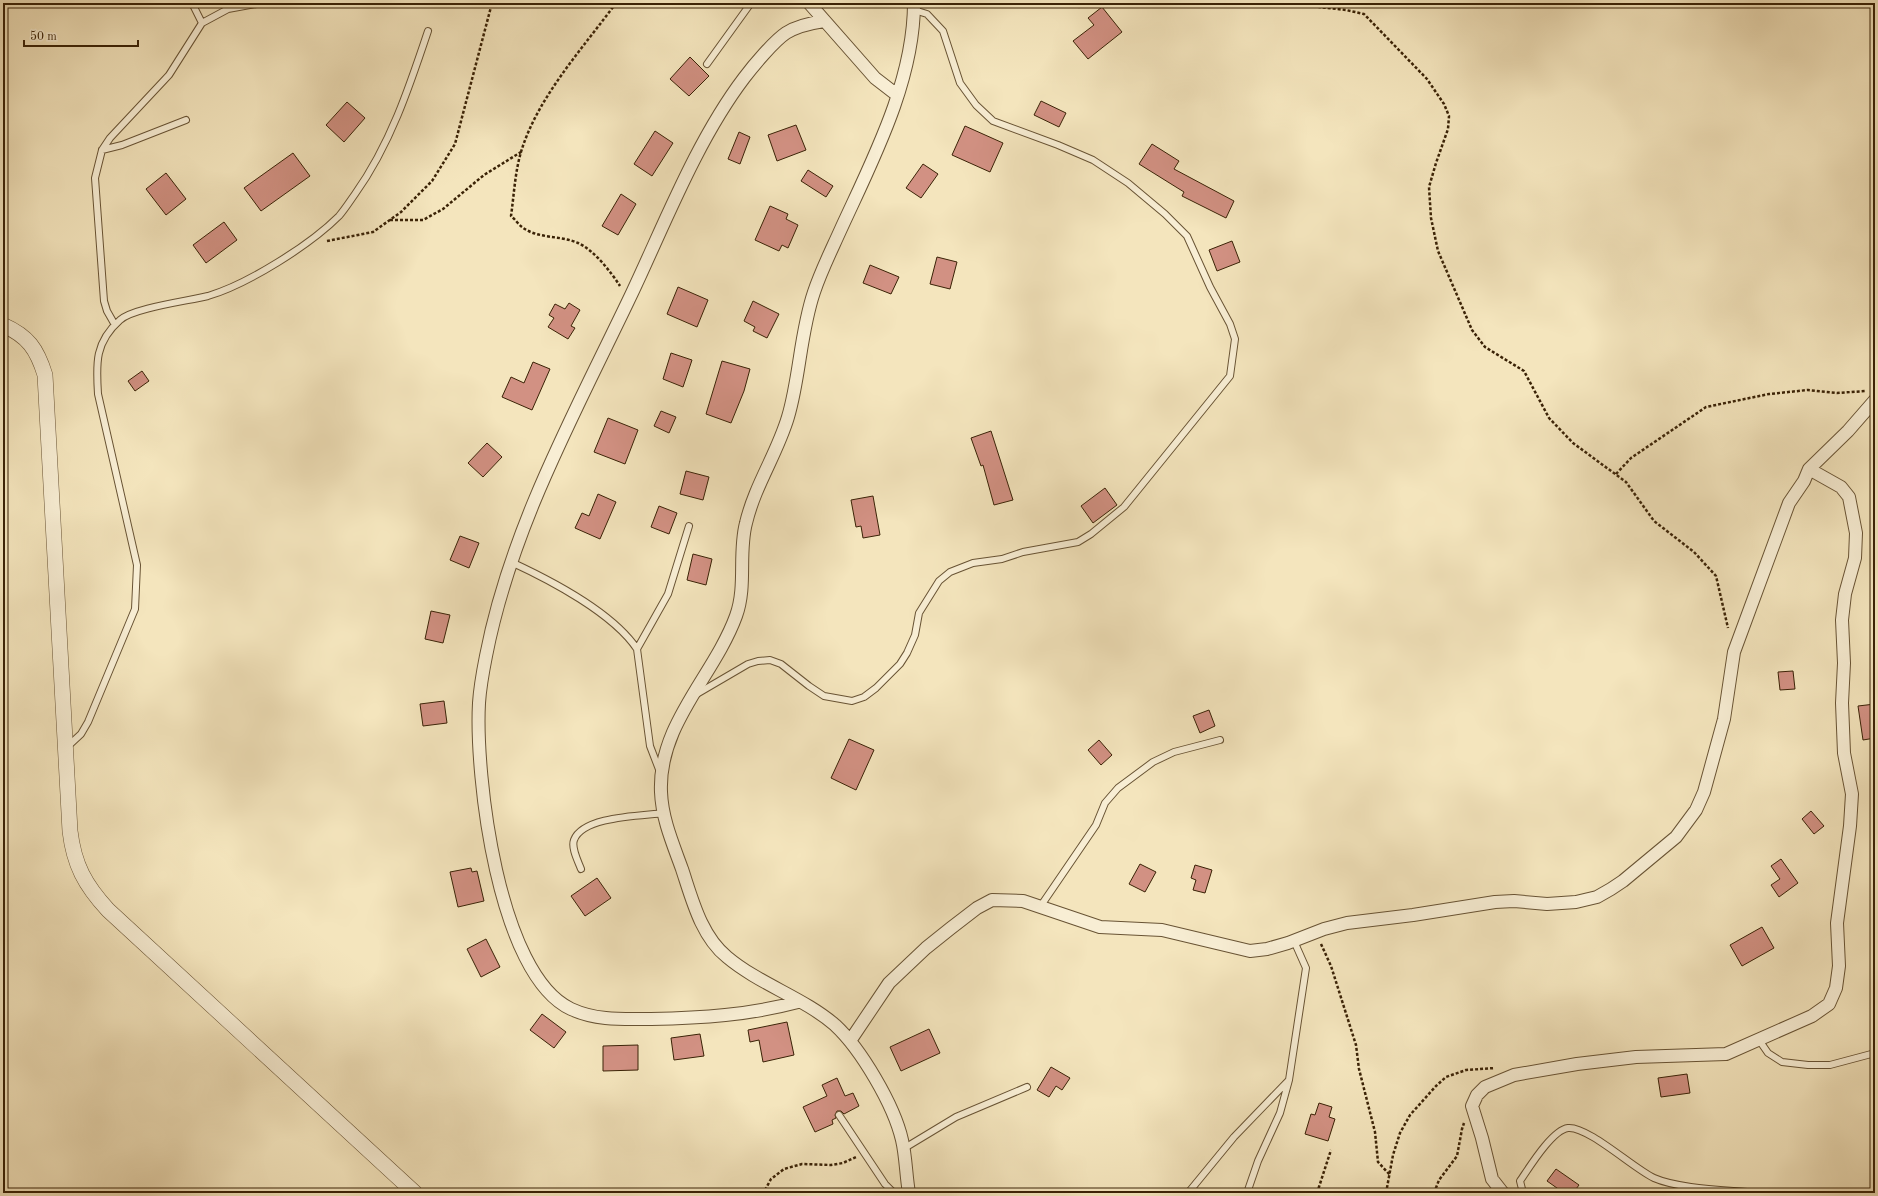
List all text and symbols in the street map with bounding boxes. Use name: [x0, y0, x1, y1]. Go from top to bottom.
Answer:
scale bar: [24, 22, 138, 48]
text: 50 m: [30, 30, 57, 43]

